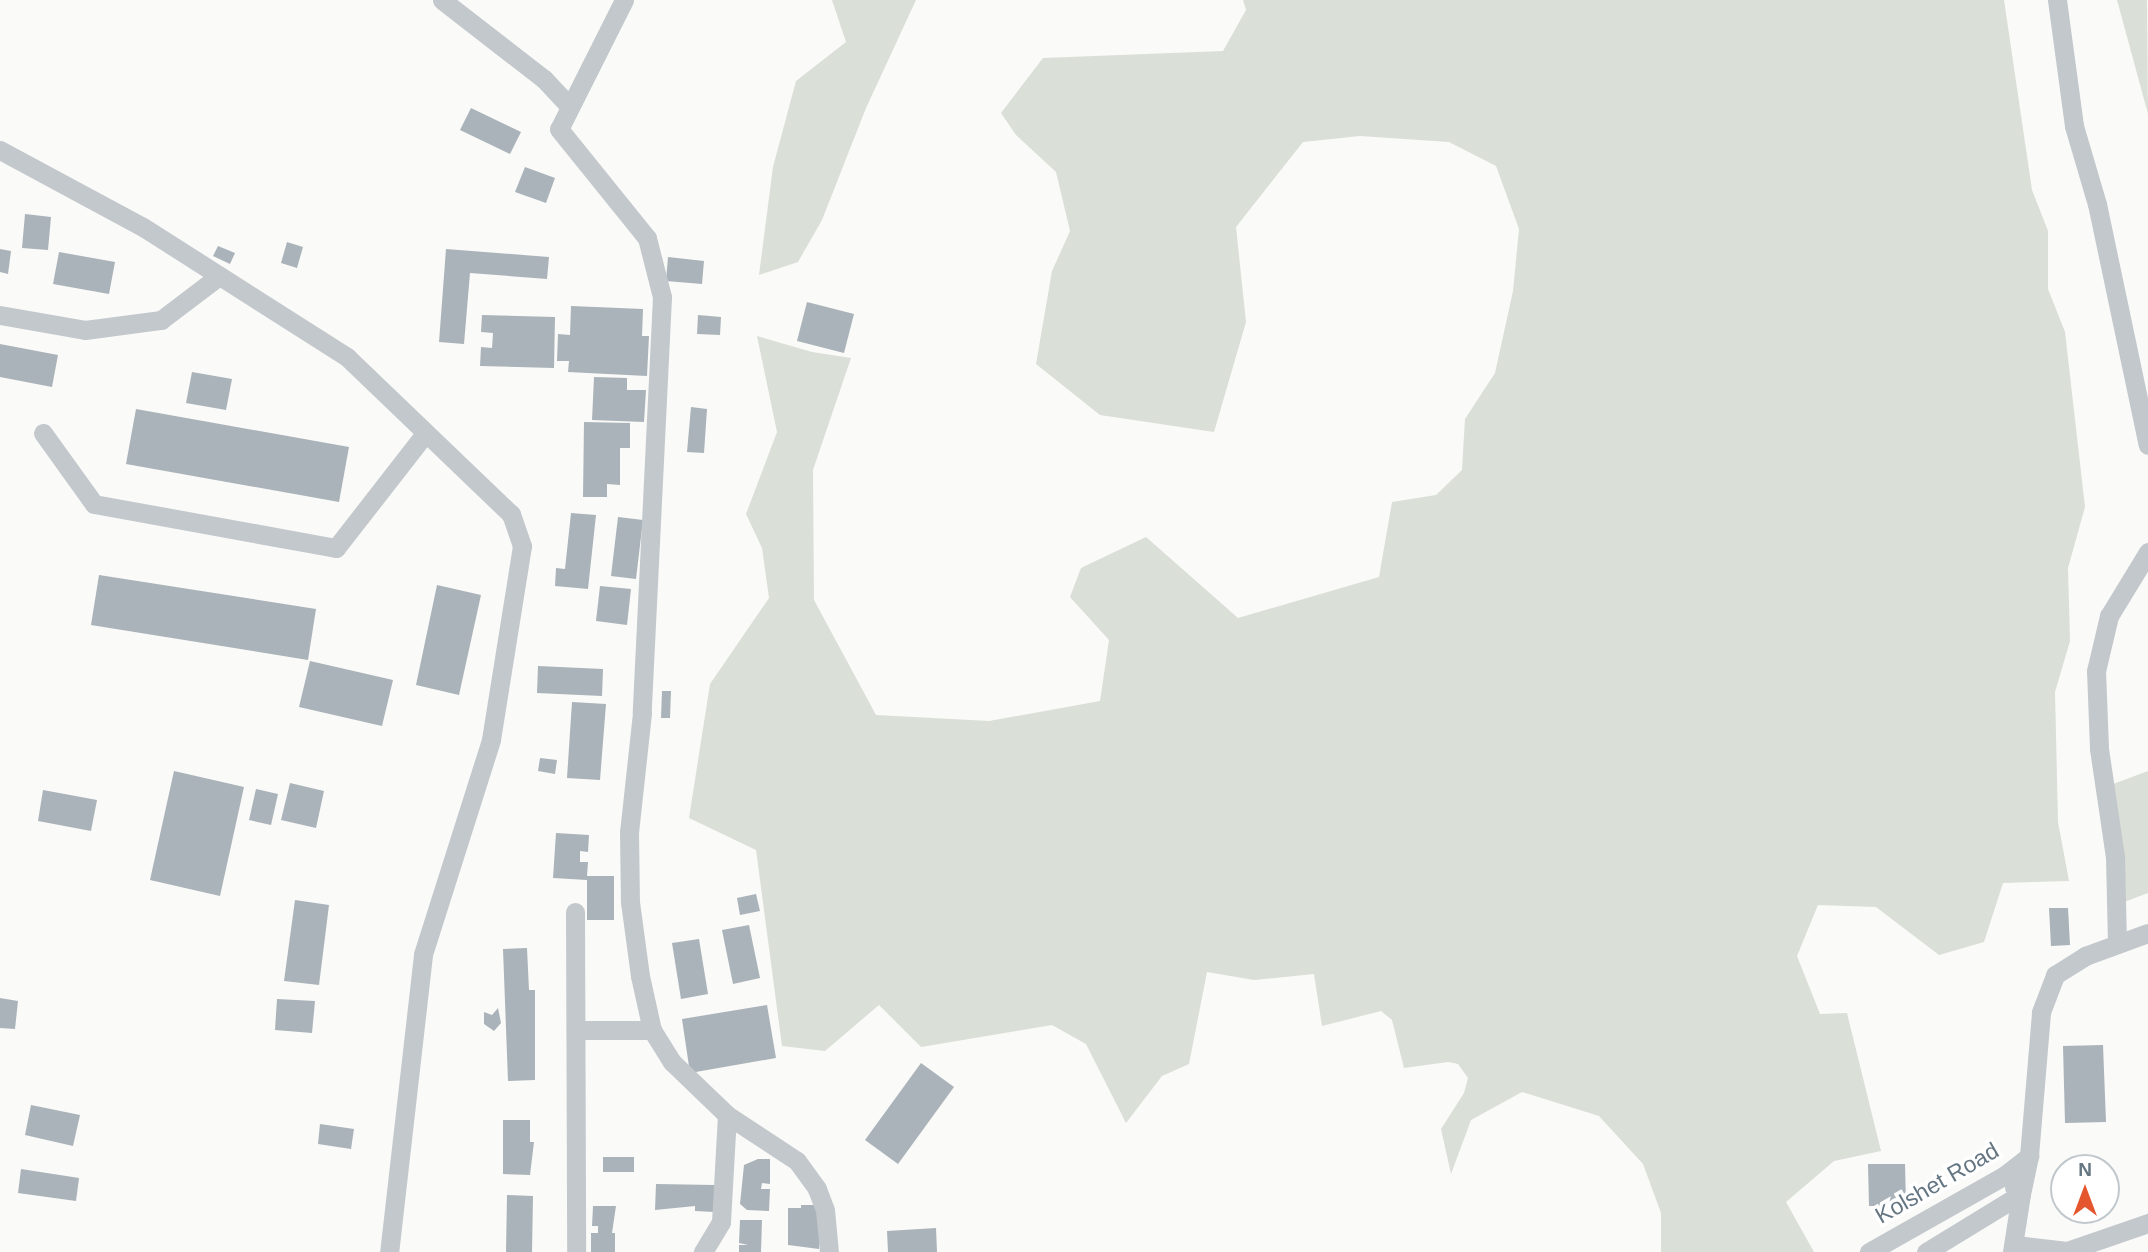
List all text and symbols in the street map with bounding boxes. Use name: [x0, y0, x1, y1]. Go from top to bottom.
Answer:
street label: Kolshet Road: [1870, 1137, 2004, 1229]
north arrow: [2050, 1154, 2120, 1224]
text: N: [2078, 1159, 2092, 1180]

